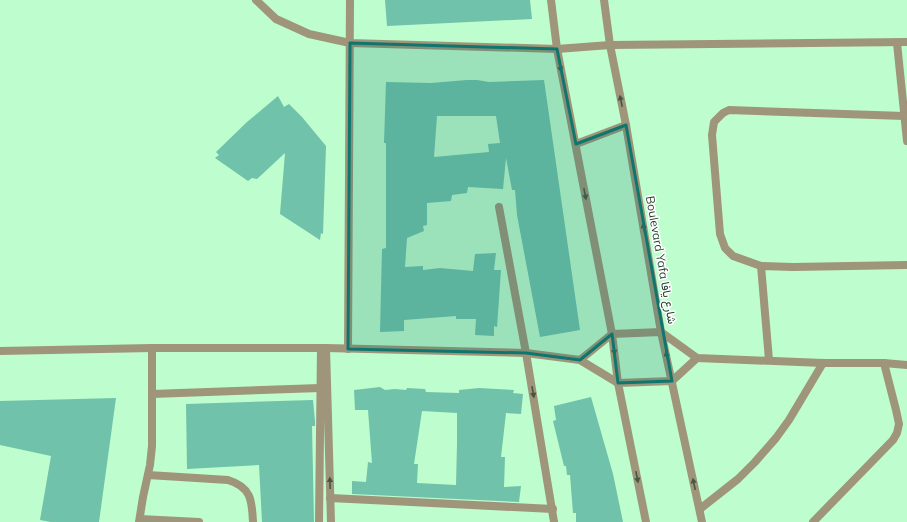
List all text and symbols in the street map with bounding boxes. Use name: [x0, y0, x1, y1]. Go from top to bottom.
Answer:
one-way arrow: [558, 60, 564, 72]
one-way arrow: [618, 95, 624, 107]
one-way arrow: [582, 188, 588, 200]
street label: Boulevard Yafa شارع يافا: [641, 195, 680, 326]
one-way arrow: [641, 223, 647, 235]
one-way arrow: [611, 343, 617, 355]
one-way arrow: [663, 351, 669, 363]
one-way arrow: [530, 386, 536, 398]
one-way arrow: [635, 471, 641, 483]
one-way arrow: [327, 476, 333, 489]
one-way arrow: [691, 478, 697, 490]

